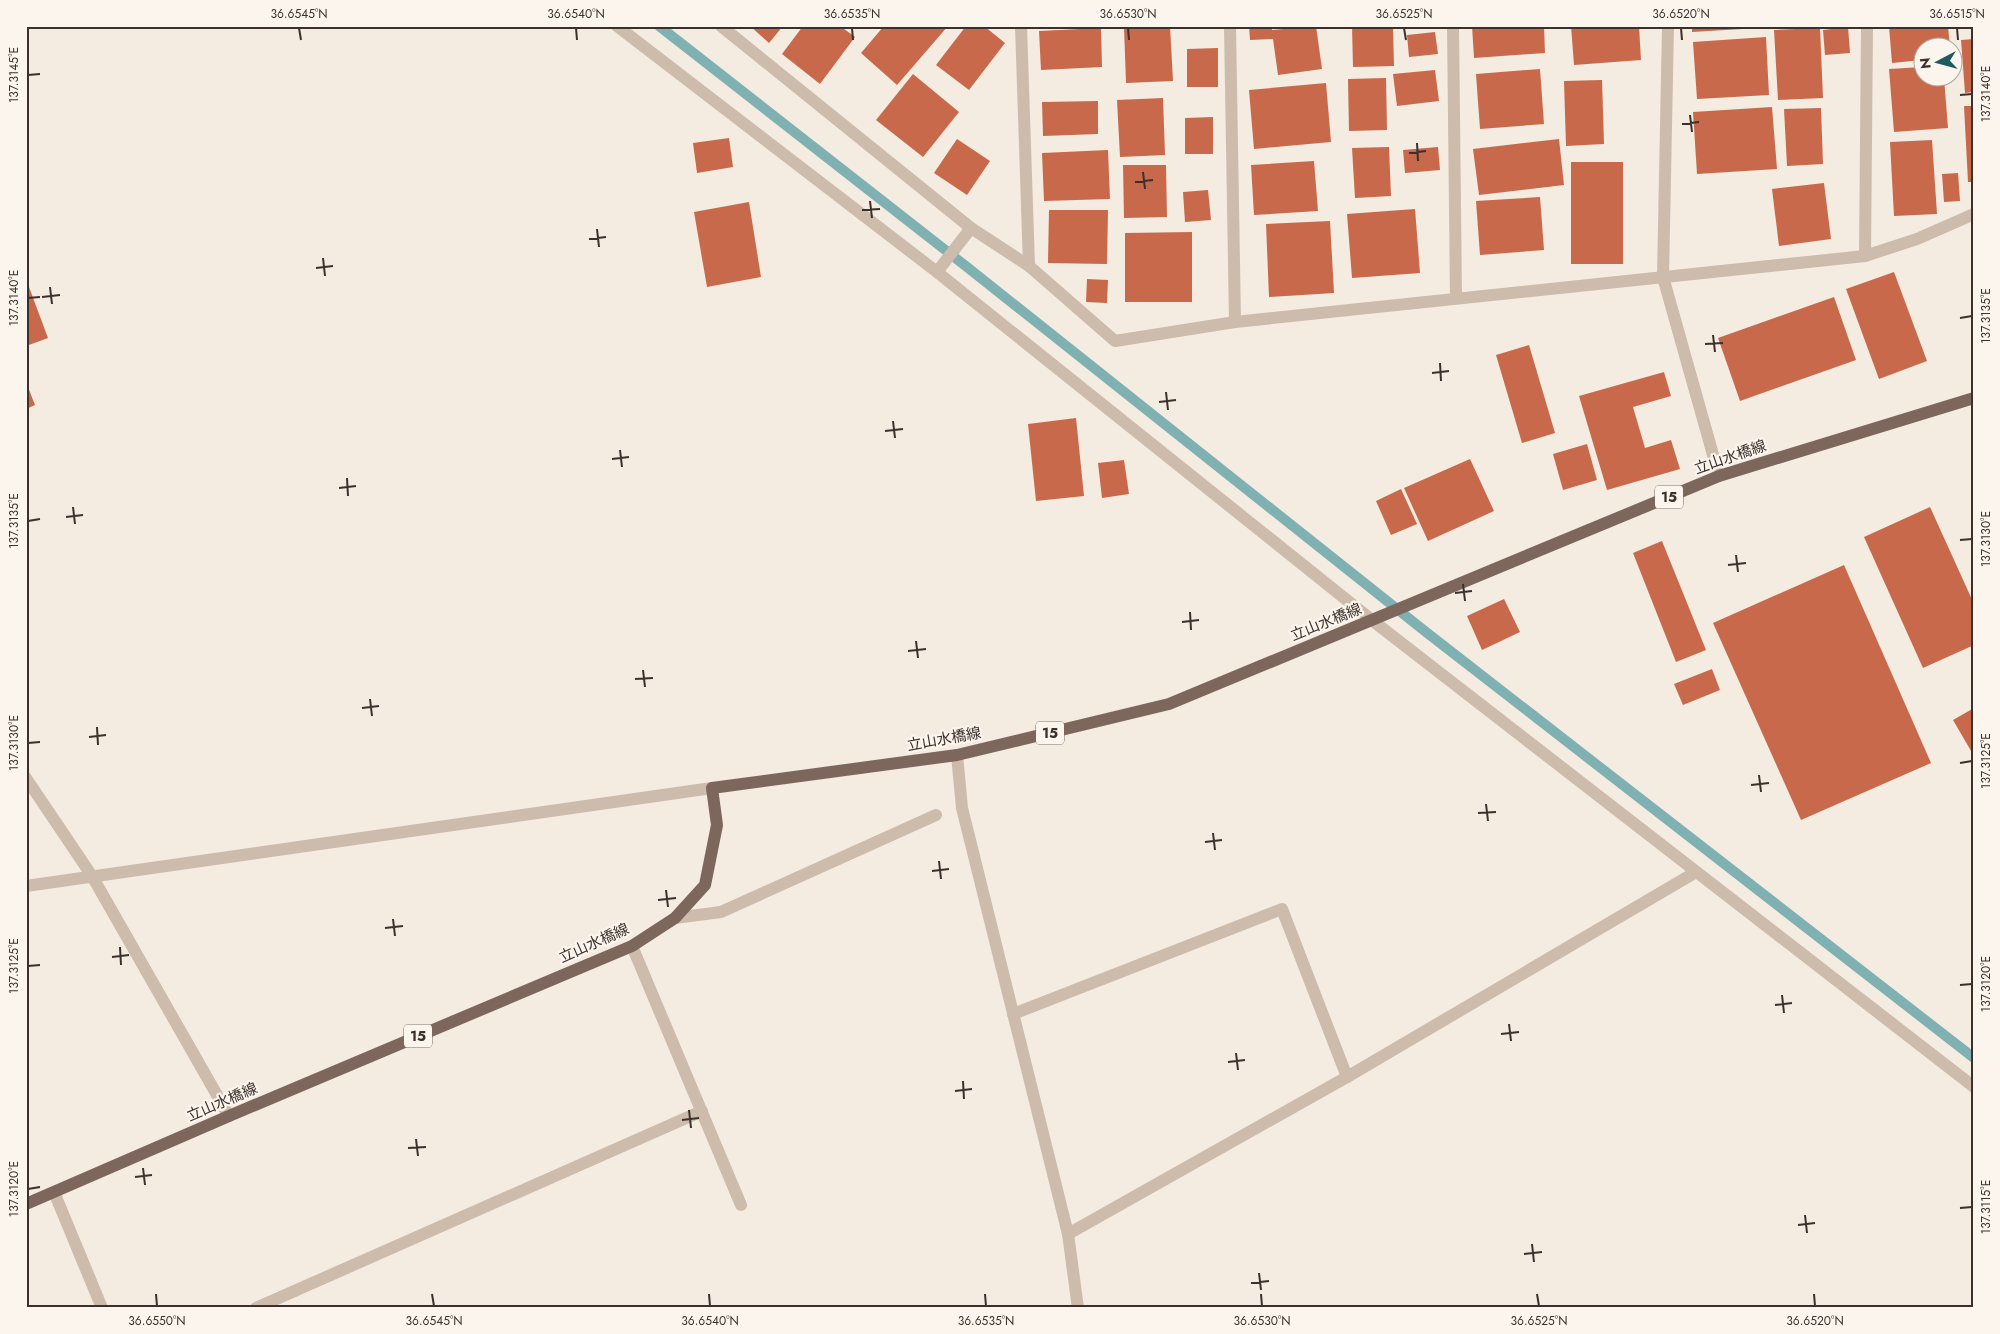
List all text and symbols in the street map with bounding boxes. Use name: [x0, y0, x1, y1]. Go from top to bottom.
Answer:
text: 36.6545°N: [270, 5, 328, 23]
text: 36.6540°N: [547, 5, 605, 23]
text: 36.6535°N: [824, 5, 880, 23]
text: 36.6530°N: [1099, 5, 1157, 23]
text: 36.6525°N: [1376, 5, 1432, 23]
text: 36.6520°N: [1652, 5, 1710, 23]
text: 36.6515°N: [1929, 5, 1985, 23]
north arrow: [1912, 38, 1962, 88]
text: 137.3145°E: [5, 47, 23, 103]
text: N: [1915, 57, 1936, 70]
text: 137.3140°E: [1977, 66, 1995, 122]
text: 137.3140°E: [5, 270, 23, 326]
text: 137.3135°E: [1977, 288, 1995, 344]
street label: 立山水橋線: [1691, 434, 1769, 480]
road number: 15: [1655, 486, 1683, 508]
text: 137.3135°E: [5, 493, 23, 549]
text: 137.3130°E: [1977, 511, 1995, 567]
street label: 立山水橋線: [1287, 598, 1365, 646]
text: 137.3130°E: [5, 715, 23, 771]
road number: 15: [1036, 721, 1064, 744]
street label: 立山水橋線: [905, 722, 983, 756]
text: 137.3125°E: [1977, 733, 1995, 789]
street label: 立山水橋線: [555, 918, 633, 968]
text: 137.3125°E: [5, 938, 23, 994]
text: 137.3120°E: [1977, 956, 1995, 1012]
road number: 15: [404, 1024, 432, 1048]
street label: 立山水橋線: [183, 1077, 261, 1127]
text: 137.3120°E: [5, 1161, 23, 1217]
text: 137.3115°E: [1977, 1180, 1995, 1234]
text: 36.6550°N: [128, 1312, 186, 1330]
text: 36.6545°N: [405, 1312, 463, 1330]
text: 36.6540°N: [681, 1312, 739, 1330]
text: 36.6535°N: [958, 1312, 1014, 1330]
text: 36.6530°N: [1233, 1312, 1291, 1330]
text: 36.6525°N: [1511, 1312, 1567, 1330]
text: 36.6520°N: [1786, 1312, 1844, 1330]

